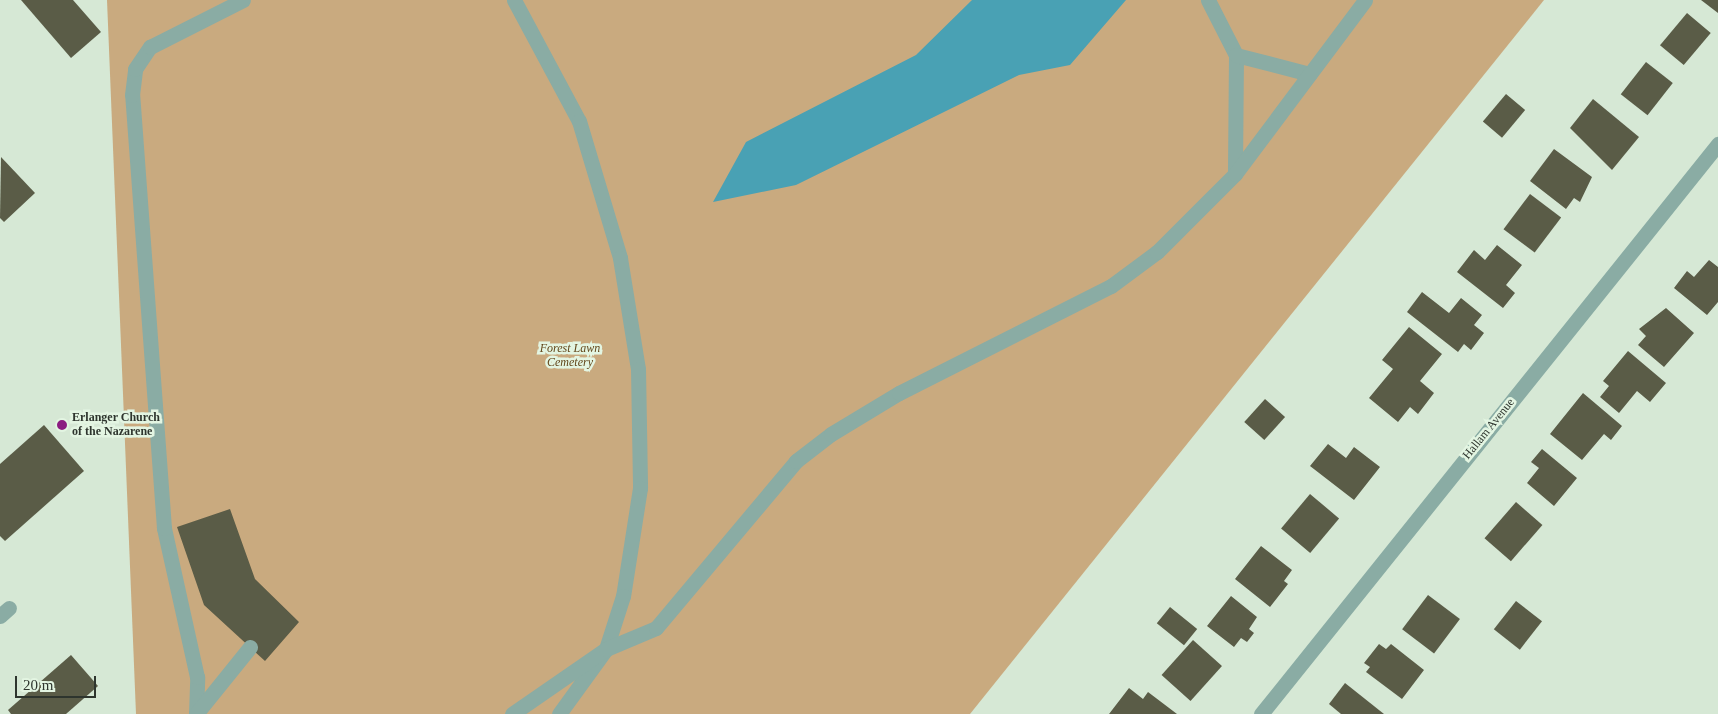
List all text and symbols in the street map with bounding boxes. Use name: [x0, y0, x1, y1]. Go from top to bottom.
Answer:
park label: Forest Lawn Cemetery: [540, 342, 600, 370]
street label: Hallam Avenue: [1460, 395, 1518, 463]
place label: Erlanger Church of the Nazarene: [72, 411, 160, 439]
marker: Erlanger Church of the Nazarene: [56, 419, 68, 431]
scale bar: [18, 666, 99, 698]
text: 20 m: [23, 677, 53, 693]

